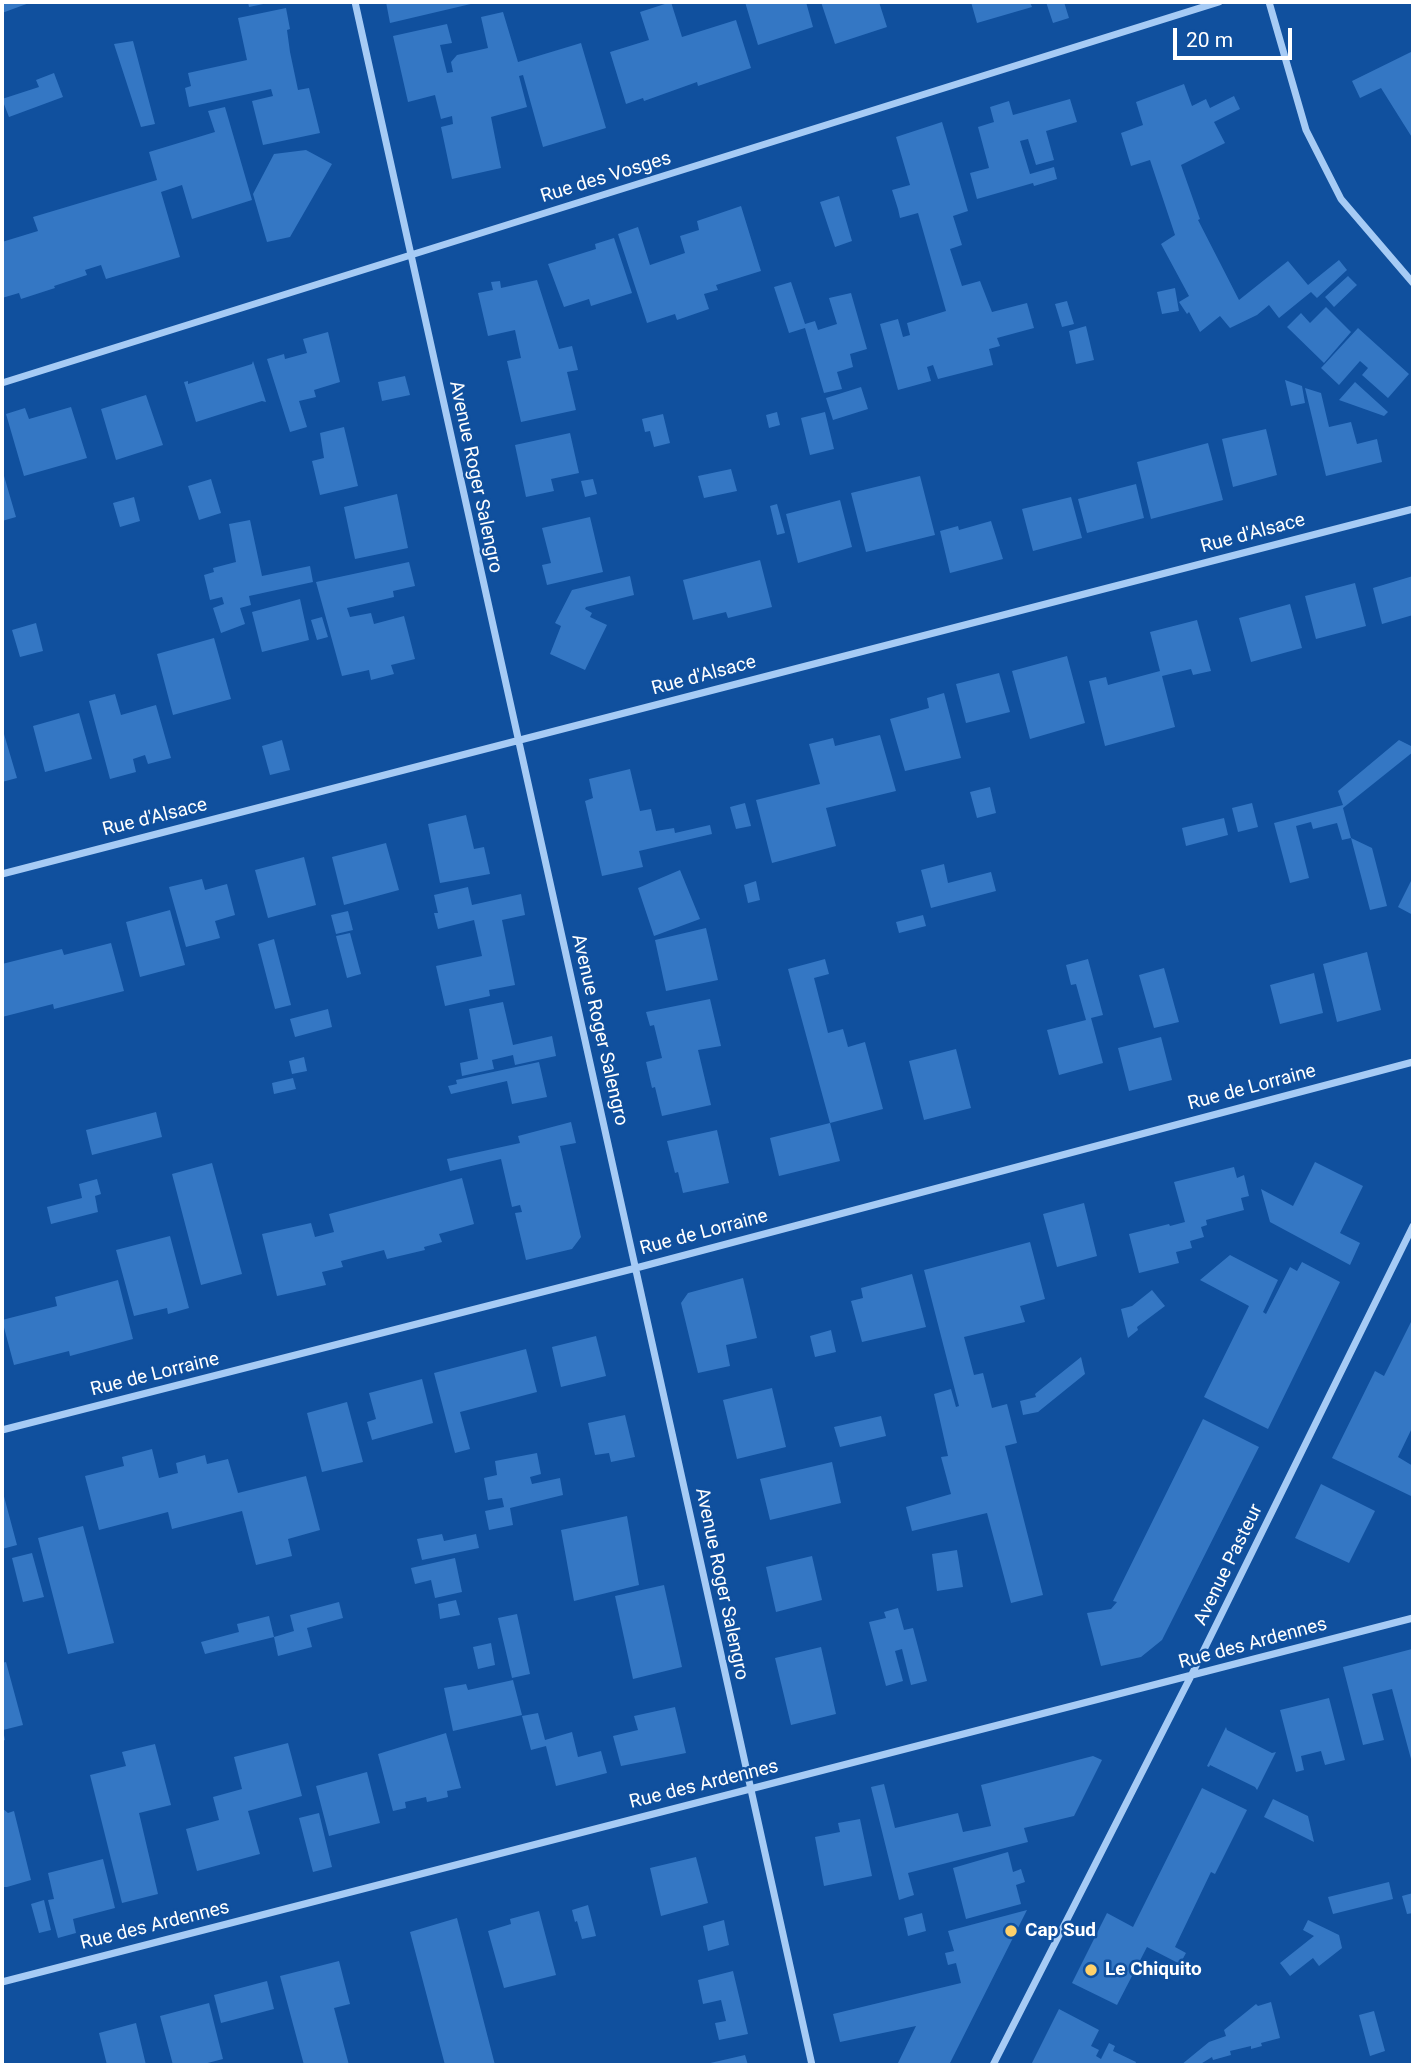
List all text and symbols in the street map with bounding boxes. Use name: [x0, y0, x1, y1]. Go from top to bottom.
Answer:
scale bar: [1177, 14, 1296, 58]
text: 20 m: [1186, 28, 1233, 52]
street label: Rue des Vosges: [538, 147, 674, 209]
street label: Avenue Roger Salengro: [443, 379, 507, 575]
street label: Rue d'Alsace: [1198, 509, 1308, 559]
street label: Rue d'Alsace: [649, 651, 759, 701]
street label: Rue d'Alsace: [100, 794, 210, 842]
street label: Avenue Roger Salengro: [566, 932, 632, 1128]
street label: Rue de Lorraine: [1186, 1060, 1318, 1116]
street label: Rue de Lorraine: [638, 1205, 770, 1261]
street label: Rue de Lorraine: [88, 1348, 222, 1402]
street label: Avenue Roger Salengro: [689, 1486, 753, 1682]
street label: Avenue Pasteur: [1190, 1501, 1268, 1629]
street label: Rue des Ardennes: [1176, 1613, 1330, 1675]
street label: Rue des Ardennes: [627, 1755, 781, 1815]
street label: Rue des Ardennes: [78, 1896, 232, 1956]
place label: Cap Sud: [1025, 1920, 1096, 1942]
marker: Cap Sud: [1003, 1923, 1019, 1939]
place label: Le Chiquito: [1105, 1959, 1202, 1981]
marker: Le Chiquito: [1083, 1962, 1099, 1978]

